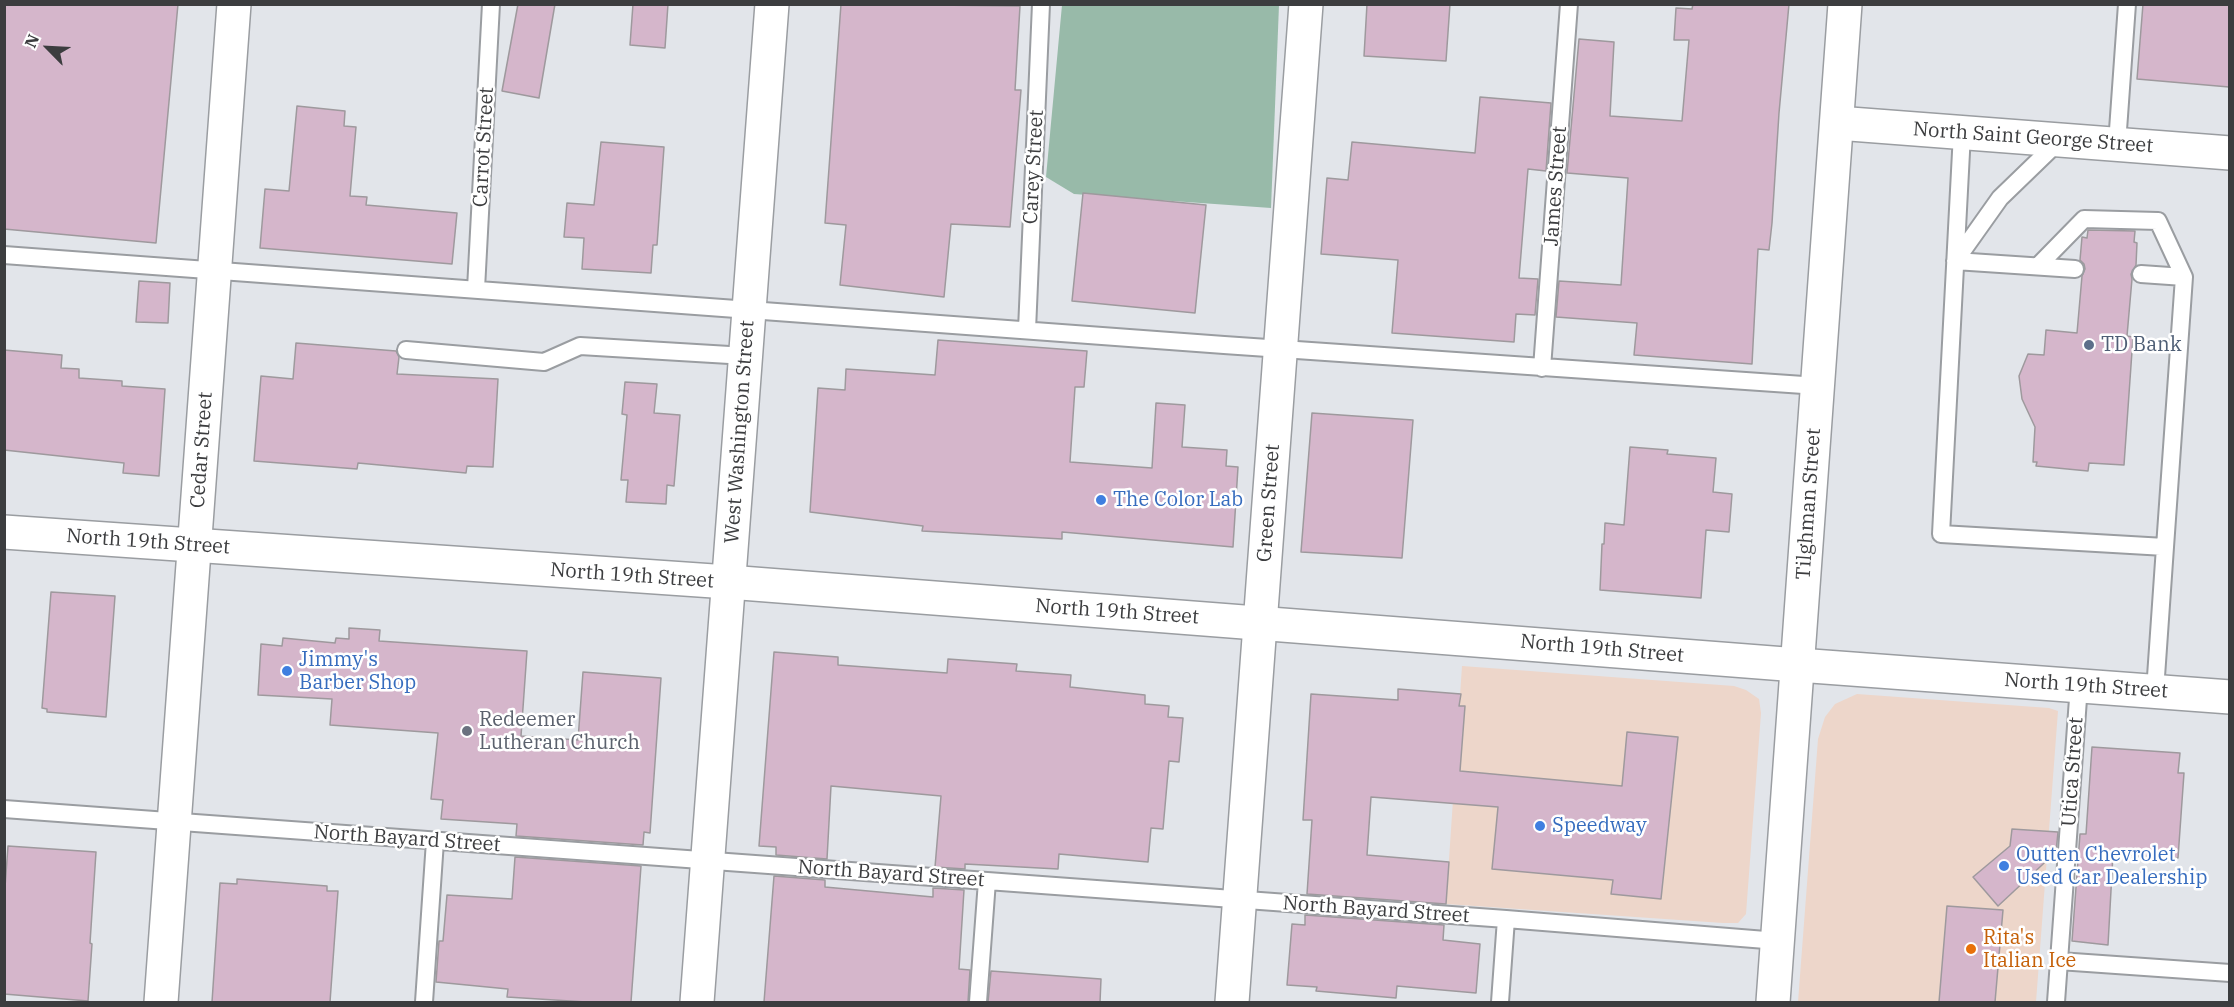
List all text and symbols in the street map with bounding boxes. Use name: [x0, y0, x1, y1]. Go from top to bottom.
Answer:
north arrow: [18, 18, 78, 78]
text: N: [20, 31, 43, 51]
street label: Carrot Street: [469, 86, 499, 208]
street label: Carey Street: [1019, 109, 1049, 225]
street label: North Saint George Street: [1912, 118, 2154, 158]
street label: James Street: [1540, 125, 1572, 247]
street label: West Washington Street: [720, 320, 760, 544]
place label: TD Bank: [2101, 333, 2182, 357]
marker: TD Bank: [2082, 338, 2096, 352]
street label: Cedar Street: [186, 391, 218, 509]
street label: Tilghman Street: [1792, 427, 1826, 581]
street label: Green Street: [1253, 443, 1285, 563]
place label: The Color Lab: [1113, 488, 1243, 512]
marker: The Color Lab: [1094, 493, 1108, 507]
street label: North 19th Street: [65, 524, 231, 560]
street label: North 19th Street: [549, 558, 715, 594]
street label: North 19th Street: [1034, 594, 1200, 630]
street label: North 19th Street: [1519, 630, 1685, 668]
place label: Jimmy's Barber Shop: [299, 648, 416, 695]
marker: Jimmy's Barber Shop: [280, 664, 294, 678]
street label: North 19th Street: [2003, 668, 2169, 704]
place label: Redeemer Lutheran Church: [479, 708, 640, 755]
street label: Utica Street: [2057, 716, 2089, 828]
marker: Redeemer Lutheran Church: [460, 724, 474, 738]
place label: Speedway: [1552, 814, 1647, 838]
marker: Speedway: [1533, 819, 1547, 833]
street label: North Bayard Street: [313, 820, 501, 858]
place label: Outten Chevrolet Used Car Dealership: [2016, 843, 2208, 890]
street label: North Bayard Street: [797, 855, 985, 893]
marker: Outten Chevrolet Used Car Dealership: [1997, 859, 2011, 873]
street label: North Bayard Street: [1282, 891, 1470, 929]
place label: Rita's Italian Ice: [1983, 926, 2076, 973]
marker: Rita's Italian Ice: [1964, 942, 1978, 956]

